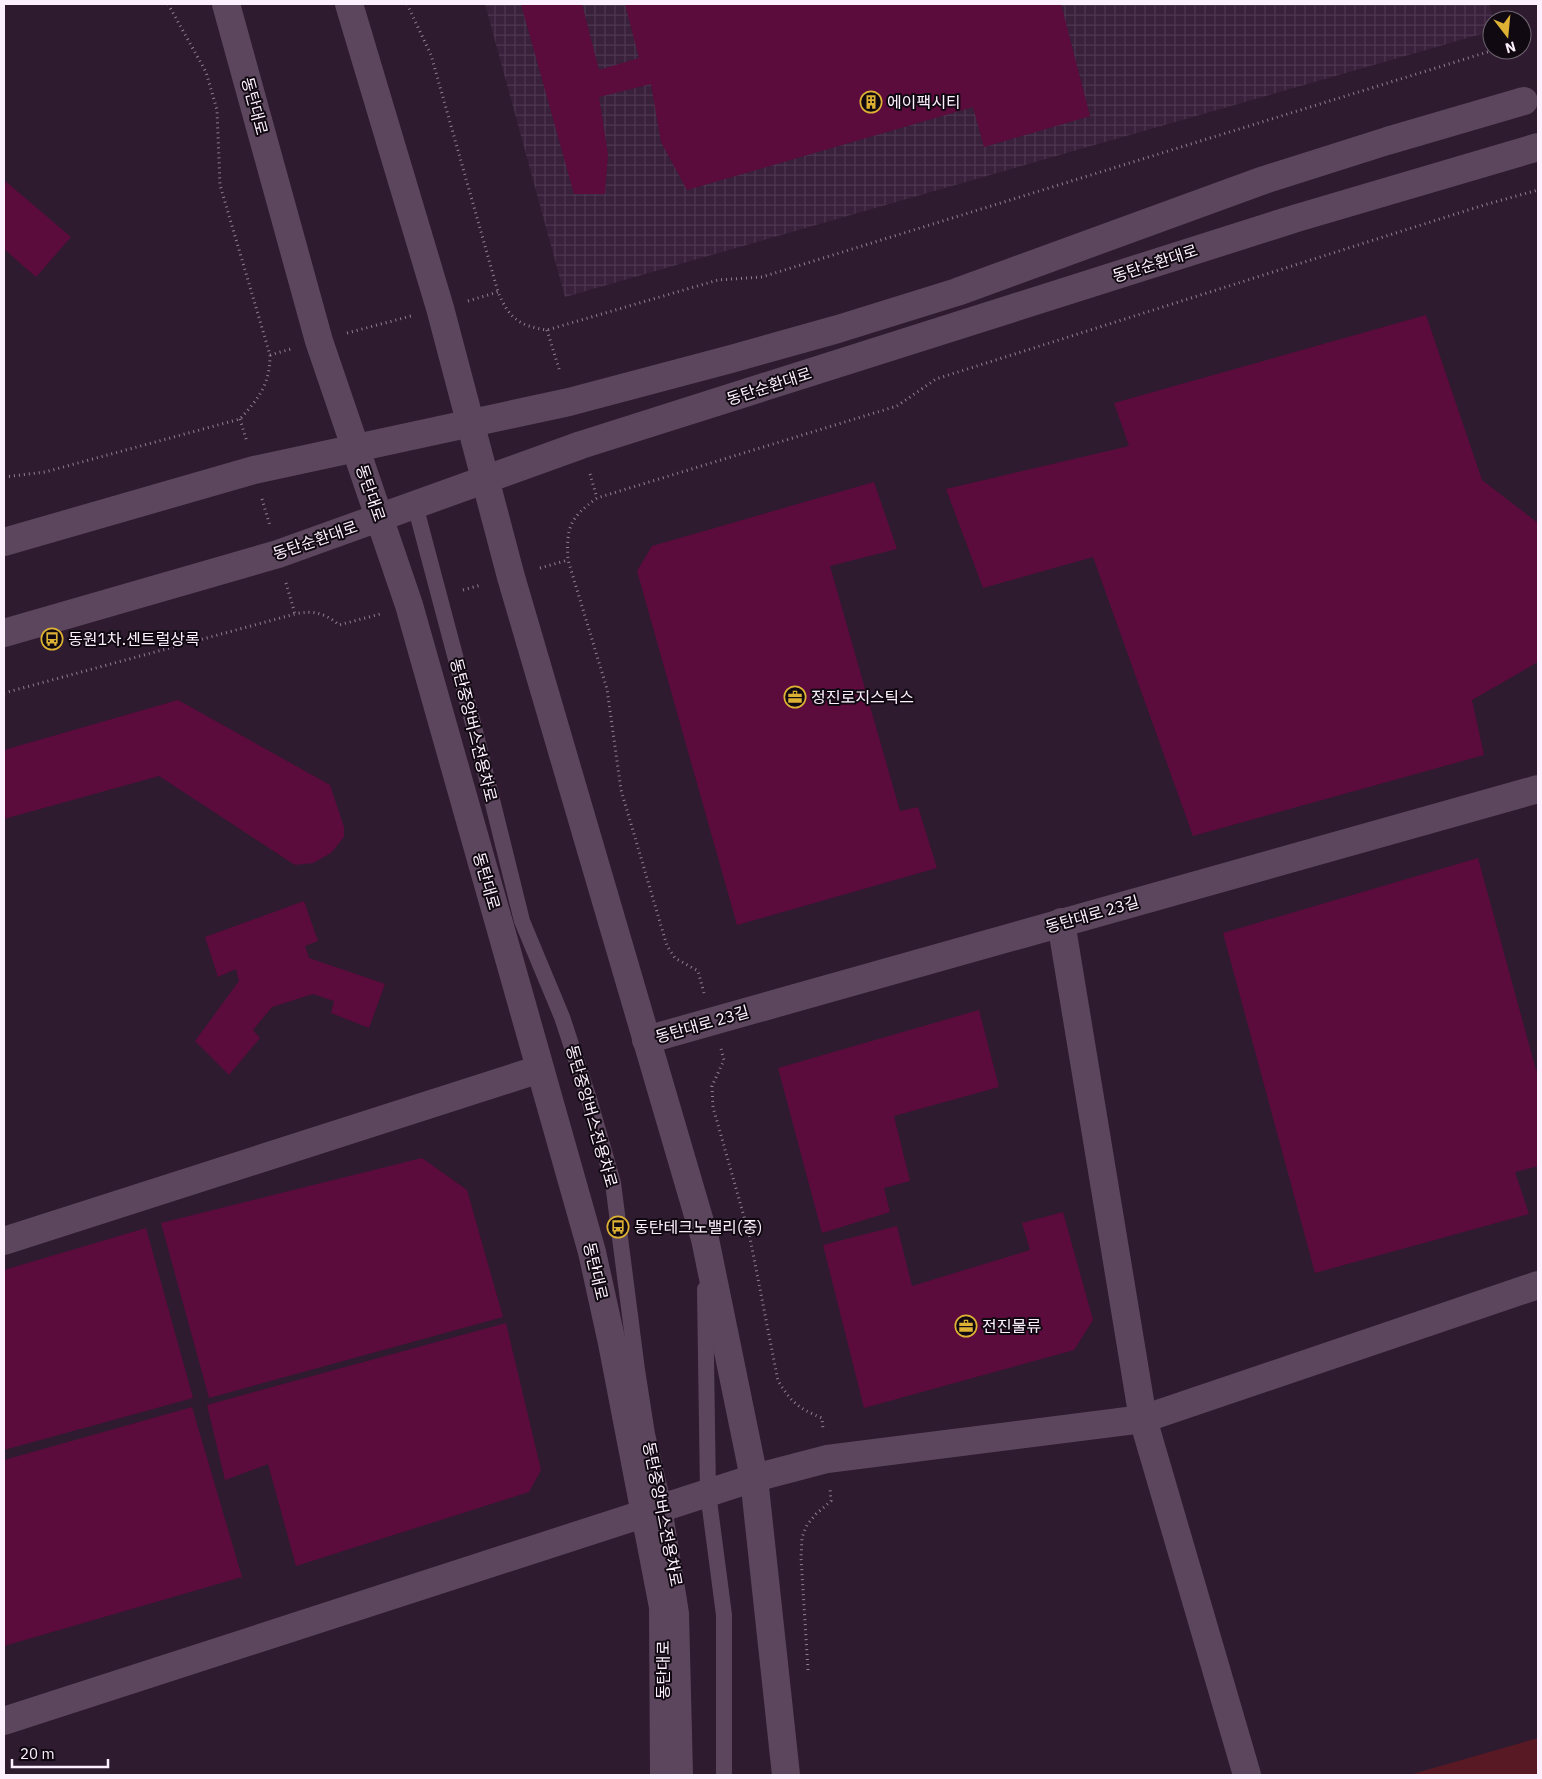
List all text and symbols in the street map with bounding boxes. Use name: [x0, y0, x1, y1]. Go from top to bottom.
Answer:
north arrow: [1482, 10, 1532, 60]
text: N: [1503, 37, 1518, 58]
street label: 동탄대로: [238, 75, 272, 137]
building icon: 에이팩시티: [859, 90, 883, 114]
place label: 에이팩시티: [887, 92, 961, 112]
street label: 동탄순환대로: [1110, 240, 1200, 286]
street label: 동탄순환대로: [724, 363, 814, 409]
street label: 동탄대로: [352, 462, 390, 524]
street label: 동탄순환대로: [270, 516, 360, 564]
bus stop icon: 동원1차.센트럴상록: [40, 627, 64, 651]
place label: 동원1차.센트럴상록: [68, 629, 200, 649]
street label: 동탄중앙버스전용차로: [446, 656, 502, 804]
office icon: 정진로지스틱스: [783, 685, 807, 709]
place label: 정진로지스틱스: [811, 687, 914, 707]
street label: 동탄대로: [469, 850, 505, 912]
street label: 동탄대로 23길: [1043, 891, 1141, 937]
street label: 동탄대로 23길: [653, 1001, 751, 1047]
street label: 동탄중앙버스전용차로: [562, 1042, 622, 1190]
bus stop icon: 동탄테크노밸리(중): [606, 1215, 630, 1239]
place label: 동탄테크노밸리(중): [634, 1217, 762, 1237]
street label: 동탄대로: [580, 1240, 612, 1302]
office icon: 전진물류: [954, 1314, 978, 1338]
place label: 전진물류: [982, 1316, 1041, 1336]
street label: 동탄중앙버스전용차로: [639, 1440, 687, 1588]
street label: 동탄대로: [653, 1640, 673, 1699]
scale bar: [12, 1736, 109, 1768]
text: 20 m: [20, 1744, 55, 1763]

